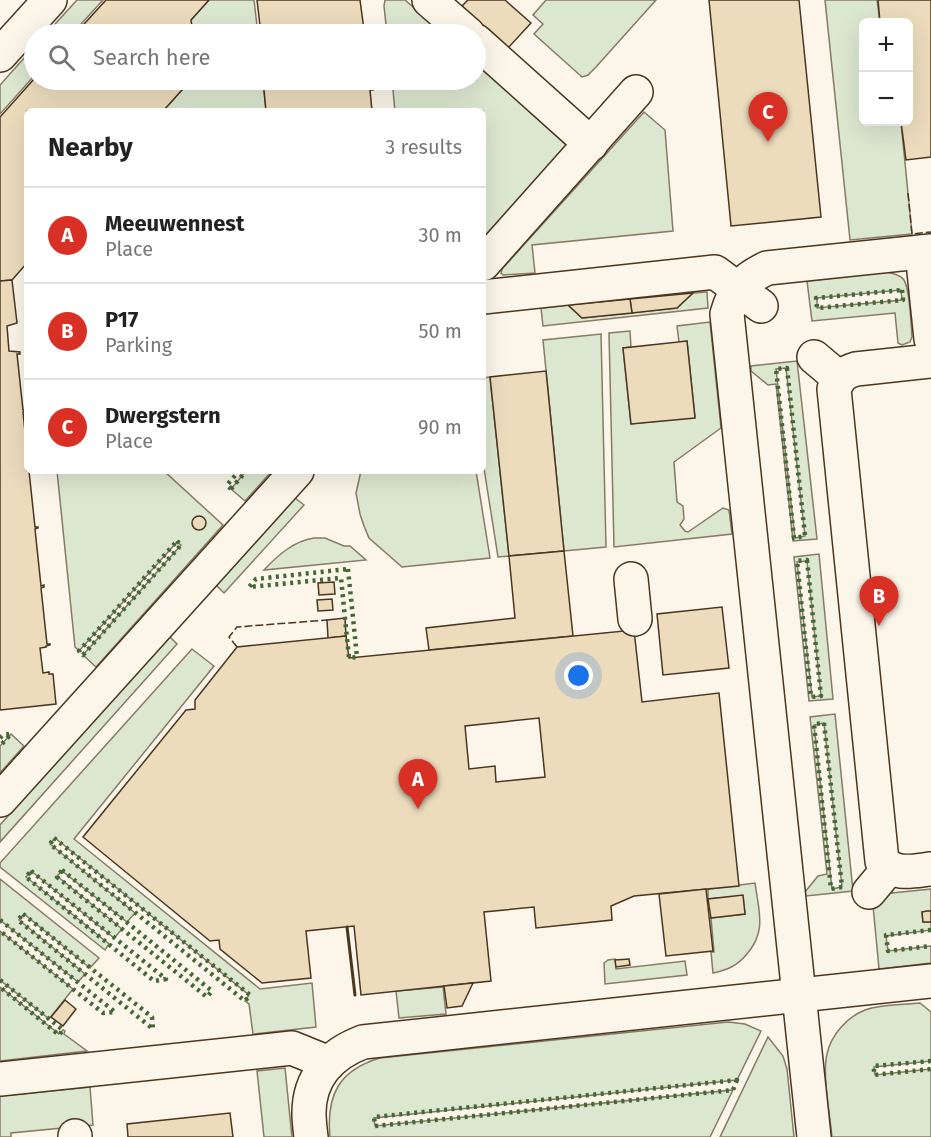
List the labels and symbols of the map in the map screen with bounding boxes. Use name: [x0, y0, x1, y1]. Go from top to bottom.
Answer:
pin: C: [748, 92, 788, 142]
pin: B: [860, 576, 898, 626]
your location: [564, 661, 593, 690]
pin: A: [398, 760, 438, 809]

